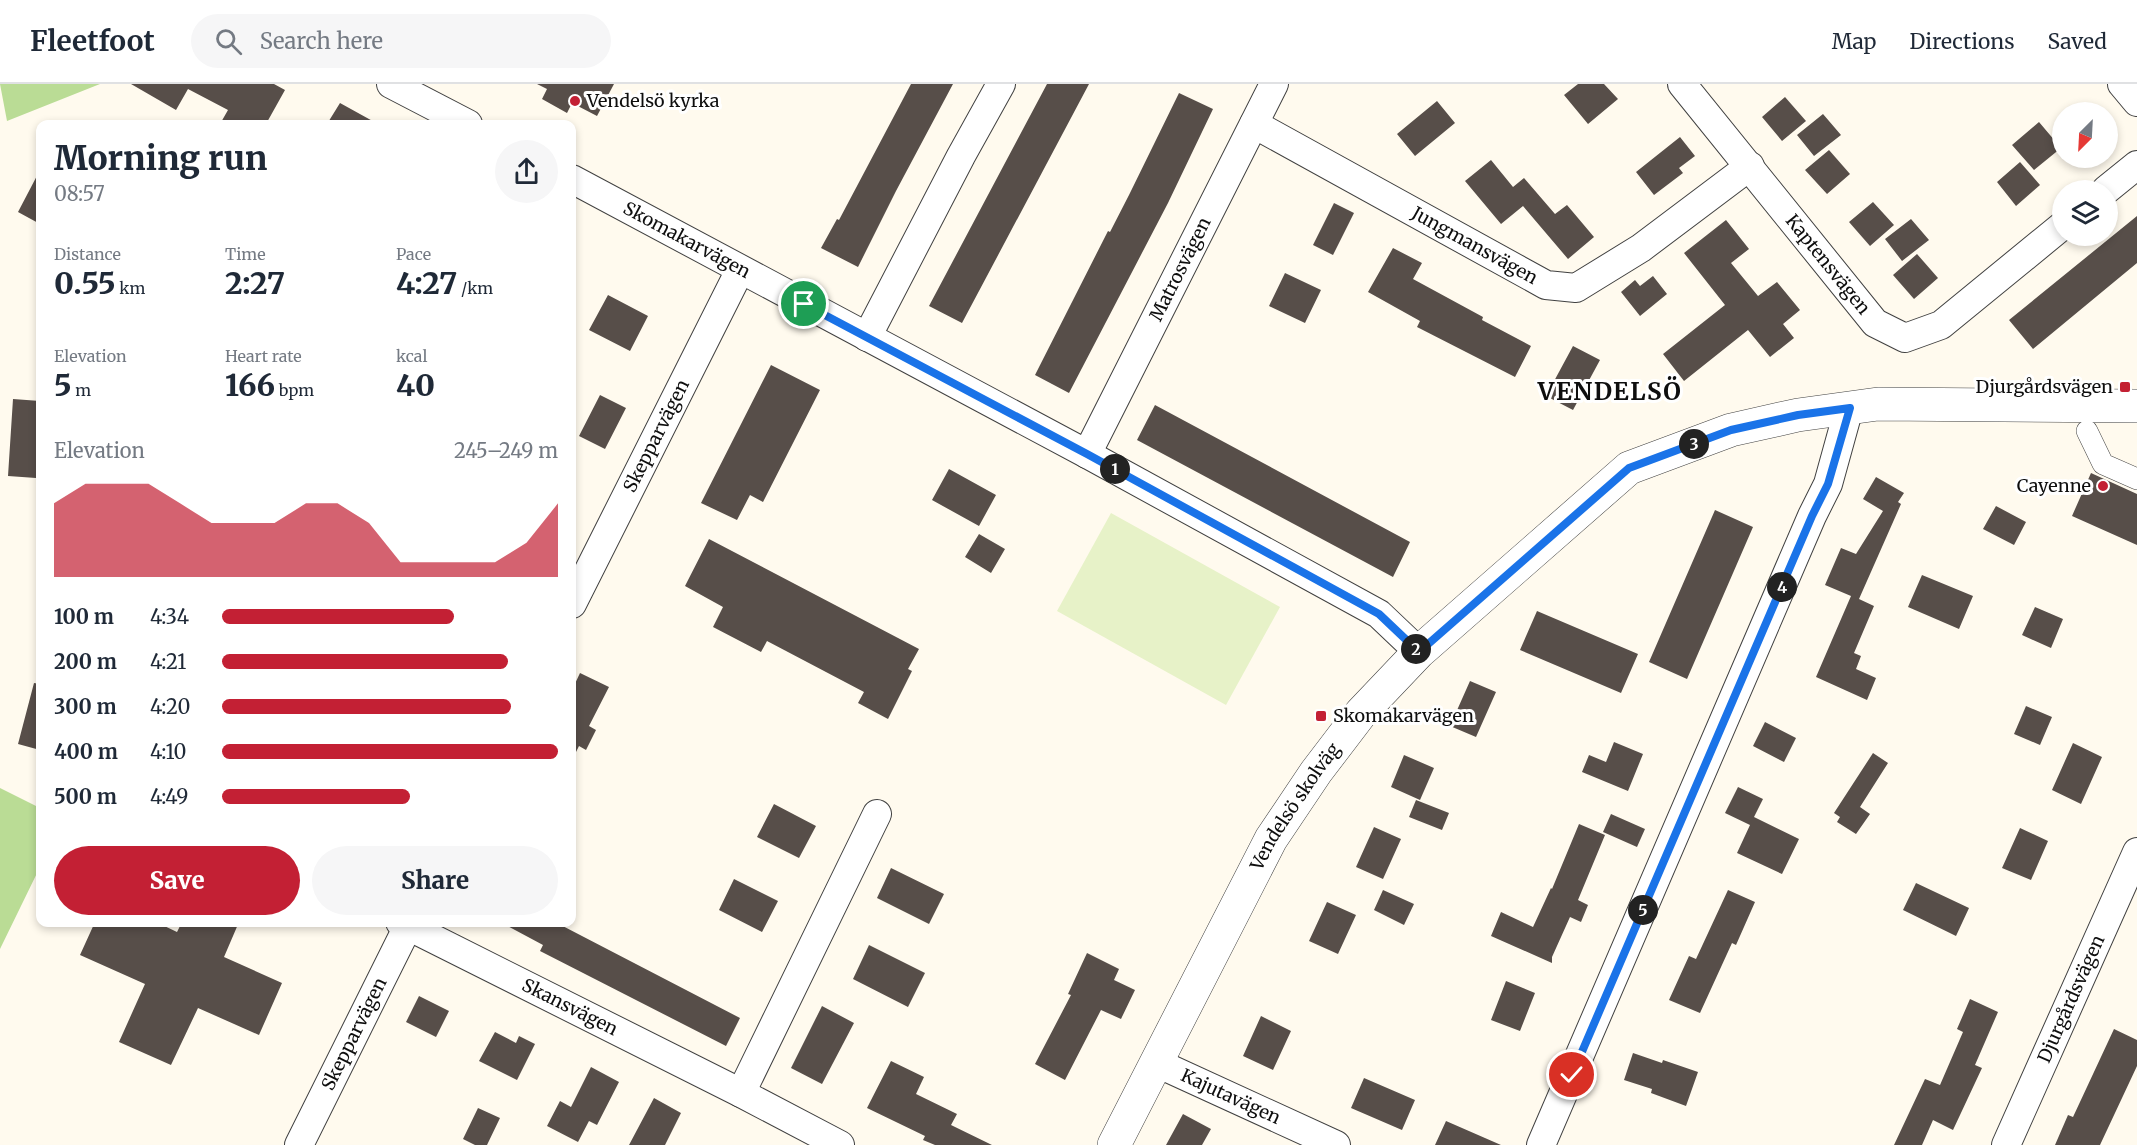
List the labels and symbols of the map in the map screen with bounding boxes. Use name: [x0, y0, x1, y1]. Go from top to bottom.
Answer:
place label: Vendelsö kyrka: [586, 89, 720, 112]
marker: Vendelsö kyrka: [568, 94, 582, 108]
north arrow: [2052, 102, 2118, 168]
street label: Skomakarvägen: [619, 196, 755, 283]
street label: Jungmansvägen: [1407, 201, 1542, 289]
street label: Kaptensvägen: [1781, 209, 1875, 319]
street label: Matrosvägen: [1144, 213, 1216, 325]
pin: [778, 278, 829, 329]
place label: Djurgårdsvägen: [1976, 375, 2113, 398]
street label: Skepparvägen: [618, 376, 694, 496]
district label: VENDELSÖ: [1537, 376, 1682, 407]
marker: Djurgårdsvägen: [2118, 380, 2132, 394]
pin: 3: [1679, 429, 1709, 459]
pin: 1: [1100, 454, 1130, 484]
place label: Cayenne: [2017, 474, 2091, 497]
marker: Cayenne: [2096, 479, 2110, 493]
pin: 4: [1767, 572, 1797, 602]
pin: 2: [1401, 634, 1431, 664]
place label: Skomakarvägen: [1333, 704, 1474, 727]
marker: Skomakarvägen: [1314, 709, 1328, 723]
street label: Vendelsö skolväg: [1244, 738, 1345, 875]
pin: 5: [1628, 895, 1658, 925]
street label: Djurgårdsvägen: [2032, 931, 2109, 1066]
street label: Skepparvägen: [316, 973, 392, 1094]
street label: Skansvägen: [518, 973, 622, 1040]
pin: [1546, 1049, 1597, 1100]
street label: Kajutavägen: [1177, 1064, 1284, 1129]

